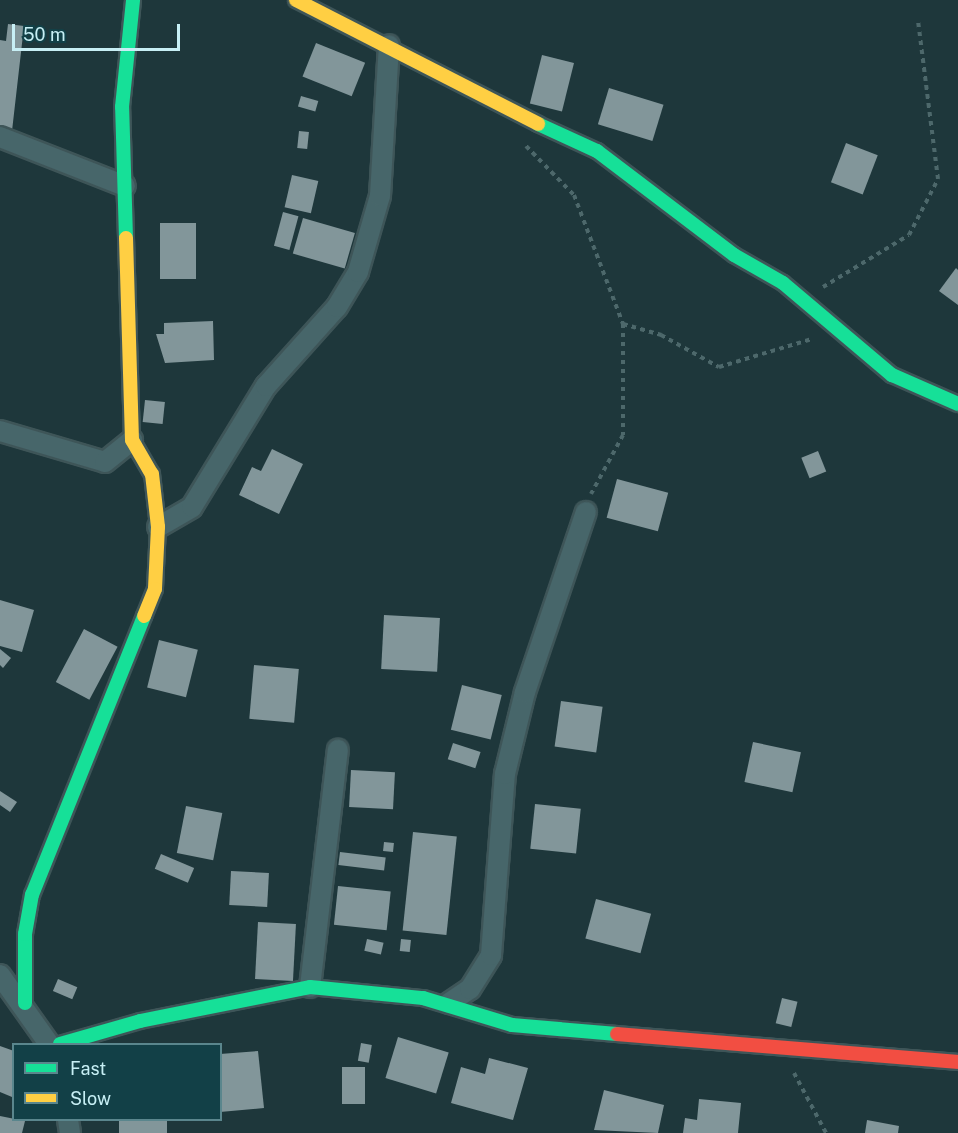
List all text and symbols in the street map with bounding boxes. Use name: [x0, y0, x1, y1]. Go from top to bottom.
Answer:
scale bar: [15, 12, 183, 50]
text: 50 m: [23, 24, 66, 45]
legend: [12, 1043, 222, 1121]
text: Fast: [70, 1058, 106, 1079]
text: Slow: [70, 1088, 111, 1109]

